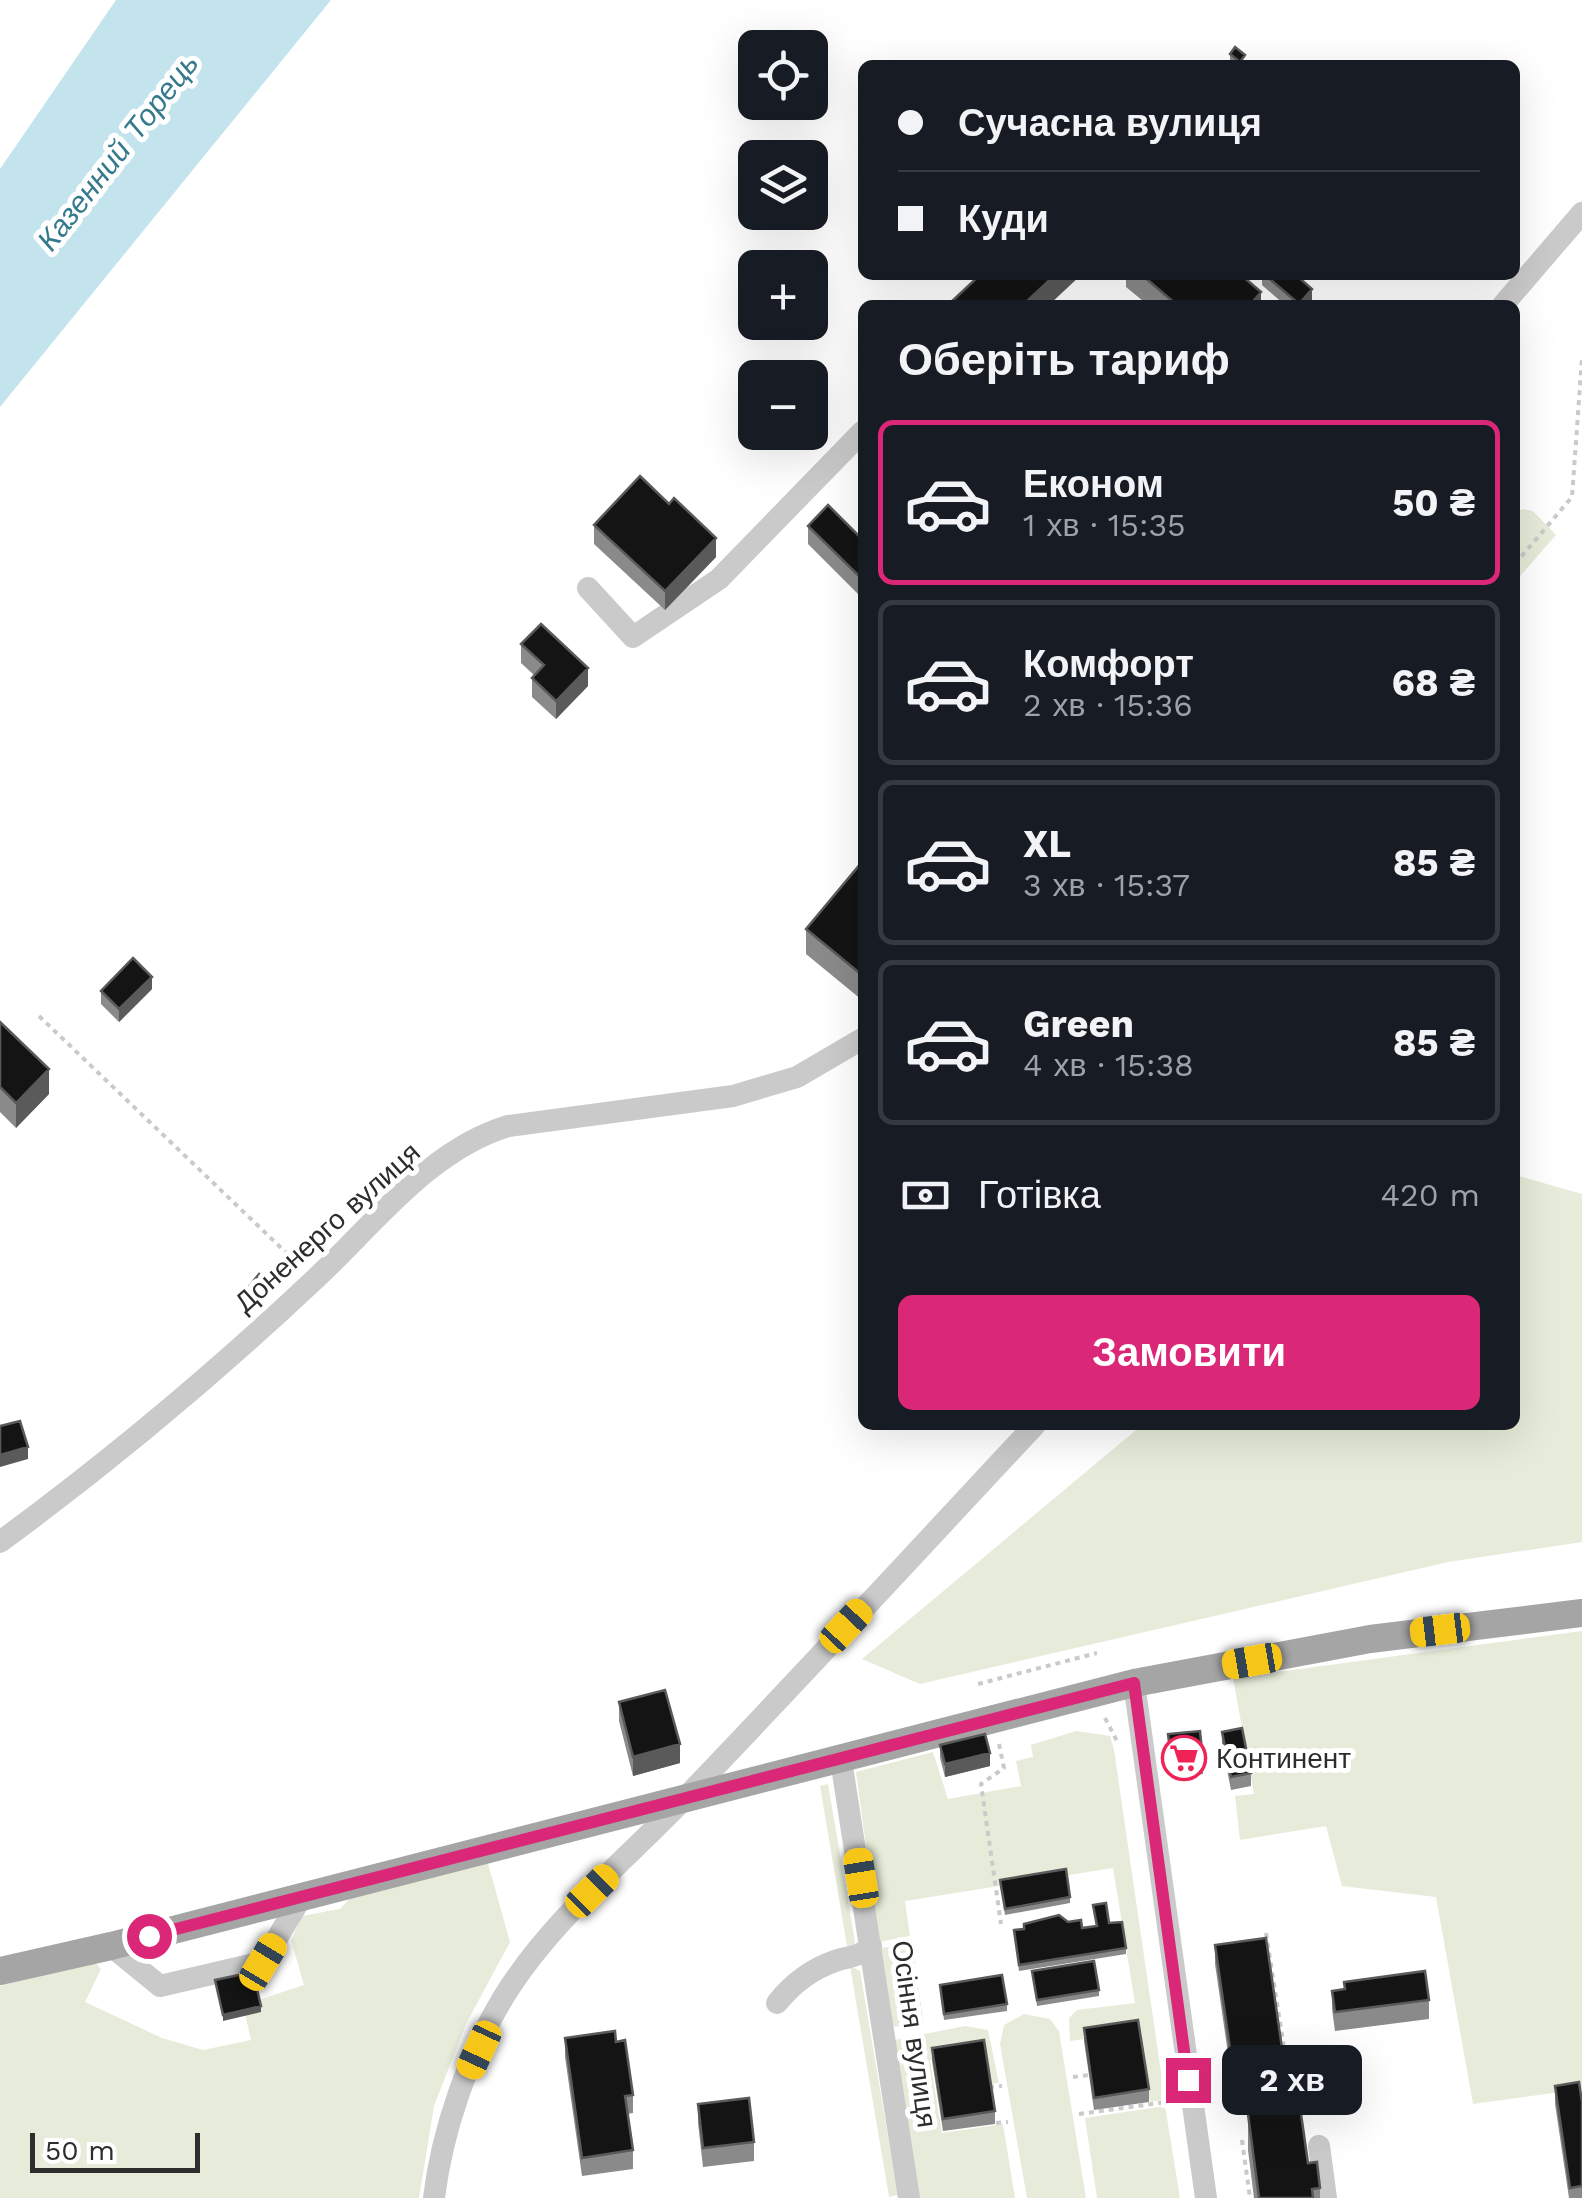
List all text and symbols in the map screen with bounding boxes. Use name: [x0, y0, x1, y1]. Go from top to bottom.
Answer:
map controls: [738, 30, 828, 450]
button: locate: [738, 30, 828, 120]
water label: Казенний Торець: [30, 46, 206, 257]
text: Сучасна вулиця: [958, 101, 1262, 145]
button: layers: [738, 140, 828, 230]
text: Куди: [958, 197, 1049, 241]
button: +: [738, 250, 828, 340]
text: Оберіть тариф: [898, 333, 1230, 386]
button: −: [738, 360, 828, 450]
icon: car: [903, 458, 993, 548]
text: Економ: [1023, 462, 1164, 506]
text: 50 ₴: [1392, 481, 1475, 525]
text: 1 хв · 15:35: [1023, 506, 1186, 544]
icon: car: [903, 638, 993, 728]
text: Комфорт: [1023, 642, 1194, 686]
text: 68 ₴: [1392, 661, 1475, 705]
text: 2 хв · 15:36: [1023, 686, 1193, 724]
icon: car: [903, 818, 993, 908]
text: XL: [1023, 822, 1071, 866]
text: 85 ₴: [1393, 841, 1475, 885]
text: 3 хв · 15:37: [1023, 866, 1190, 904]
icon: car: [903, 998, 993, 1088]
text: Green: [1023, 1002, 1134, 1046]
text: 85 ₴: [1393, 1021, 1475, 1065]
text: 4 хв · 15:38: [1023, 1046, 1194, 1084]
street label: Доненерго вулиця: [228, 1135, 427, 1319]
icon: cash: [898, 1168, 953, 1223]
text: Готівка: [978, 1173, 1101, 1217]
text: 420 m: [1380, 1176, 1480, 1214]
button: Замовити: [898, 1295, 1480, 1410]
car: [815, 1594, 877, 1658]
car: [1408, 1611, 1472, 1649]
car: [1220, 1641, 1284, 1681]
supermarket icon: Континент: [1161, 1735, 1207, 1781]
place label: Континент: [1216, 1742, 1351, 1775]
car: [841, 1846, 881, 1910]
car: [560, 1859, 624, 1923]
route start: [127, 1914, 172, 1959]
car: [235, 1929, 291, 1995]
street label: Осіння вулиця: [885, 1938, 944, 2130]
car: [453, 2016, 505, 2084]
callout: 2 хв: [1223, 2045, 1363, 2115]
route end: [1166, 2058, 1211, 2103]
text: 2 хв: [1259, 2061, 1325, 2099]
scale bar: [30, 2128, 200, 2172]
text: 50 m: [45, 2134, 115, 2167]

